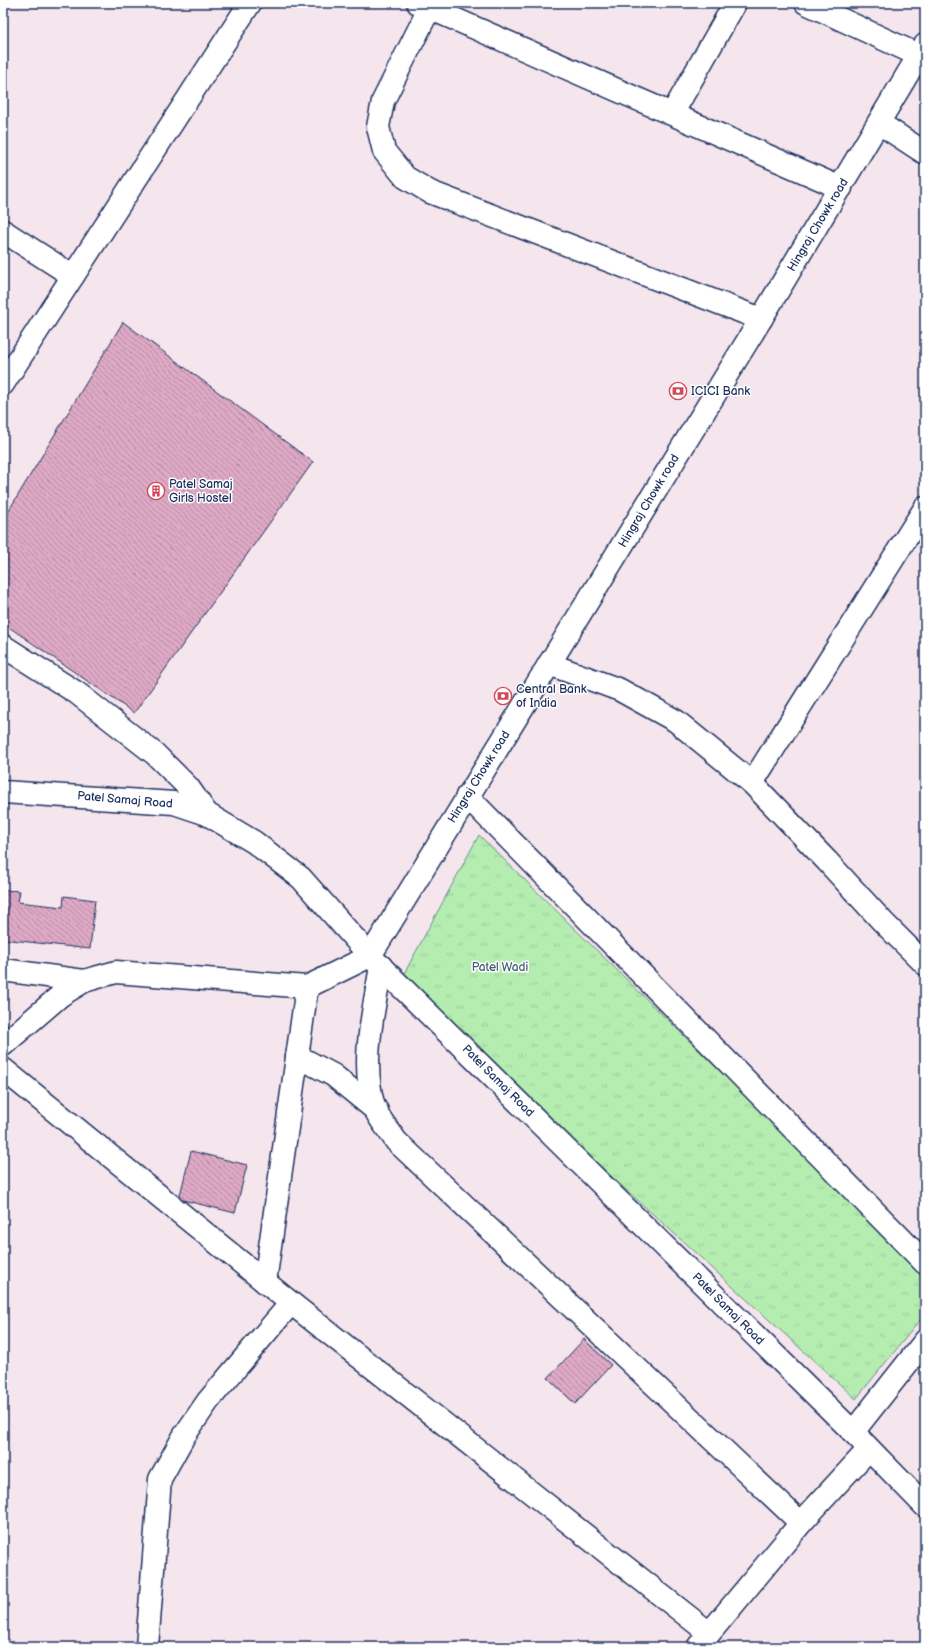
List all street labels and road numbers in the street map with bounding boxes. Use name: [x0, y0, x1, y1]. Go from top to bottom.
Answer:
street label: Hingraj Chowk road: [784, 176, 852, 274]
street label: Hingraj Chowk road: [615, 452, 683, 550]
street label: Hingraj Chowk road: [445, 728, 513, 826]
street label: Patel Samaj Road: [77, 788, 174, 812]
street label: Patel Samaj Road: [459, 1042, 537, 1120]
street label: Patel Samaj Road: [689, 1270, 767, 1348]

